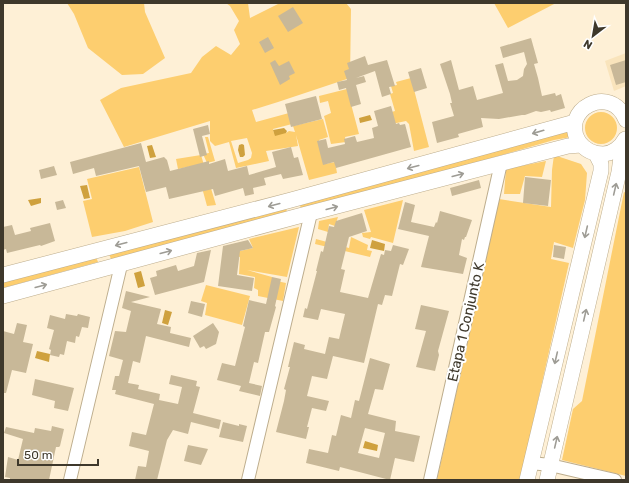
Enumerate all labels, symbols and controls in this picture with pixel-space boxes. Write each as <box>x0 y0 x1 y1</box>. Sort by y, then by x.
north arrow <box>573 16 613 56</box>
text: N <box>581 36 595 52</box>
one-way arrow <box>532 129 545 136</box>
one-way arrow <box>406 164 419 171</box>
one-way arrow <box>451 170 464 178</box>
one-way arrow <box>612 183 620 196</box>
one-way arrow <box>267 201 280 209</box>
one-way arrow <box>326 203 339 211</box>
one-way arrow <box>582 225 590 238</box>
one-way arrow <box>114 241 127 249</box>
one-way arrow <box>160 248 173 255</box>
street label: Etapa 1 Conjunto K <box>444 260 488 383</box>
one-way arrow <box>34 282 47 289</box>
one-way arrow <box>582 309 590 322</box>
one-way arrow <box>552 352 559 365</box>
one-way arrow <box>552 436 560 449</box>
scale bar <box>18 441 98 467</box>
text: 50 m <box>24 448 52 462</box>

